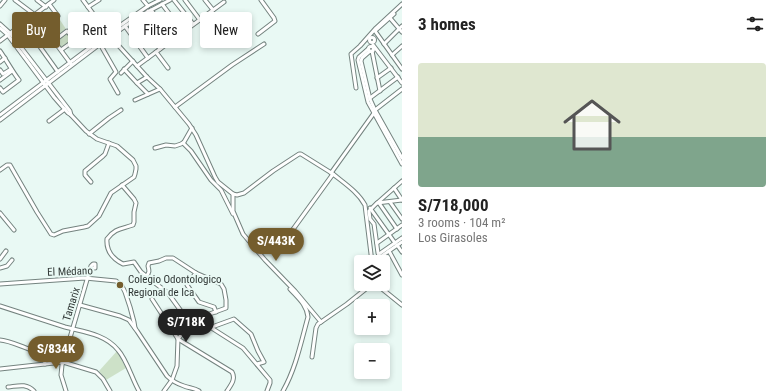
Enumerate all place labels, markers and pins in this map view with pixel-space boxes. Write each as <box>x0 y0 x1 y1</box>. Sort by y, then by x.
pin: S/443K <box>243 228 309 262</box>
place label: Colegio Odontologico Regional de Ica <box>128 273 222 299</box>
marker: Colegio Odontologico Regional de Ica <box>115 280 125 290</box>
pin: S/718K <box>153 309 219 343</box>
pin: S/834K <box>23 336 89 370</box>

